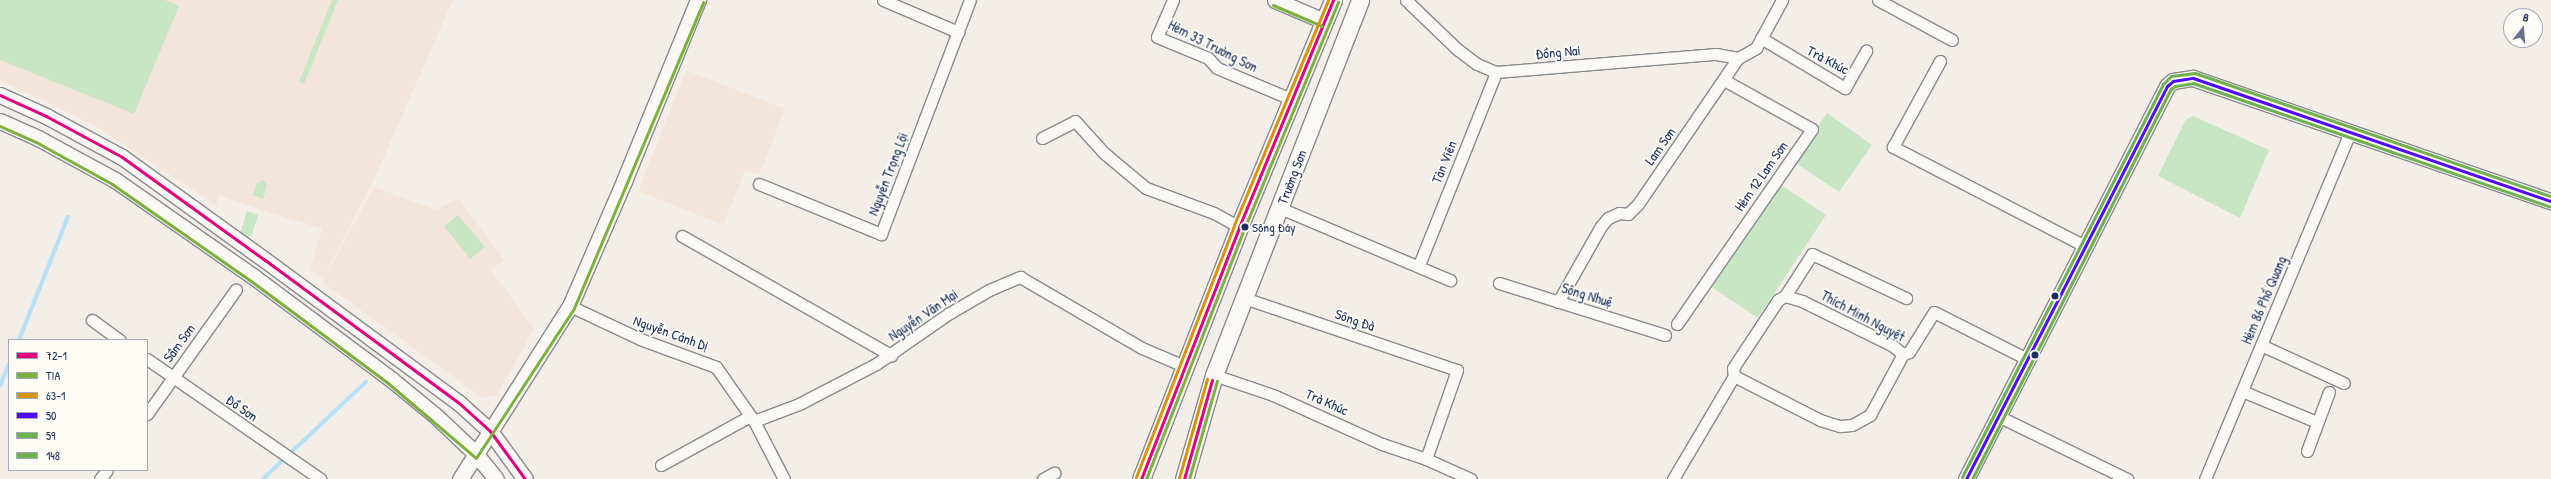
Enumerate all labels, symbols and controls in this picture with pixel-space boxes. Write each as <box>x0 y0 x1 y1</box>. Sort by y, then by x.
north arrow <box>2503 8 2543 48</box>
text: B <box>2521 10 2531 25</box>
street label: Hẻm 33 Trường Sơn <box>1166 16 1260 76</box>
street label: Đồng Nai <box>1535 42 1581 62</box>
street label: Trà Khúc <box>1804 42 1852 78</box>
street label: Lam Sơn <box>1641 124 1679 168</box>
street label: Nguyễn Trọng Lội <box>864 130 912 218</box>
street label: Tản Viên <box>1428 138 1460 186</box>
street label: Hẻm 12 Lam Sơn <box>1731 138 1791 214</box>
street label: Trường Sơn <box>1274 147 1310 207</box>
place label: Sông Đáy <box>1252 219 1296 235</box>
marker: Sông Đáy <box>1240 222 1250 232</box>
street label: Hẻm 86 Phổ Quang <box>2238 253 2290 347</box>
street label: Sông Nhuệ <box>1560 279 1614 311</box>
street label: Nguyễn Văn Mại <box>885 286 961 344</box>
street label: Thích Minh Nguyệt <box>1818 287 1908 345</box>
unlabelled marker <box>2050 291 2060 301</box>
street label: Sông Đà <box>1333 305 1377 335</box>
street label: Nguyễn Cảnh Dị <box>631 312 711 354</box>
street label: Sầm Sơn <box>160 321 198 365</box>
legend <box>8 339 148 471</box>
text: 72-1 <box>46 347 67 364</box>
unlabelled marker <box>2030 350 2040 360</box>
text: TIA <box>46 367 60 384</box>
street label: Trà Khúc <box>1303 385 1351 419</box>
text: 63-1 <box>46 387 65 404</box>
street label: Đồ Sơn <box>223 391 261 425</box>
text: 50 <box>46 407 56 424</box>
text: 59 <box>46 427 55 444</box>
text: 148 <box>46 447 60 464</box>

